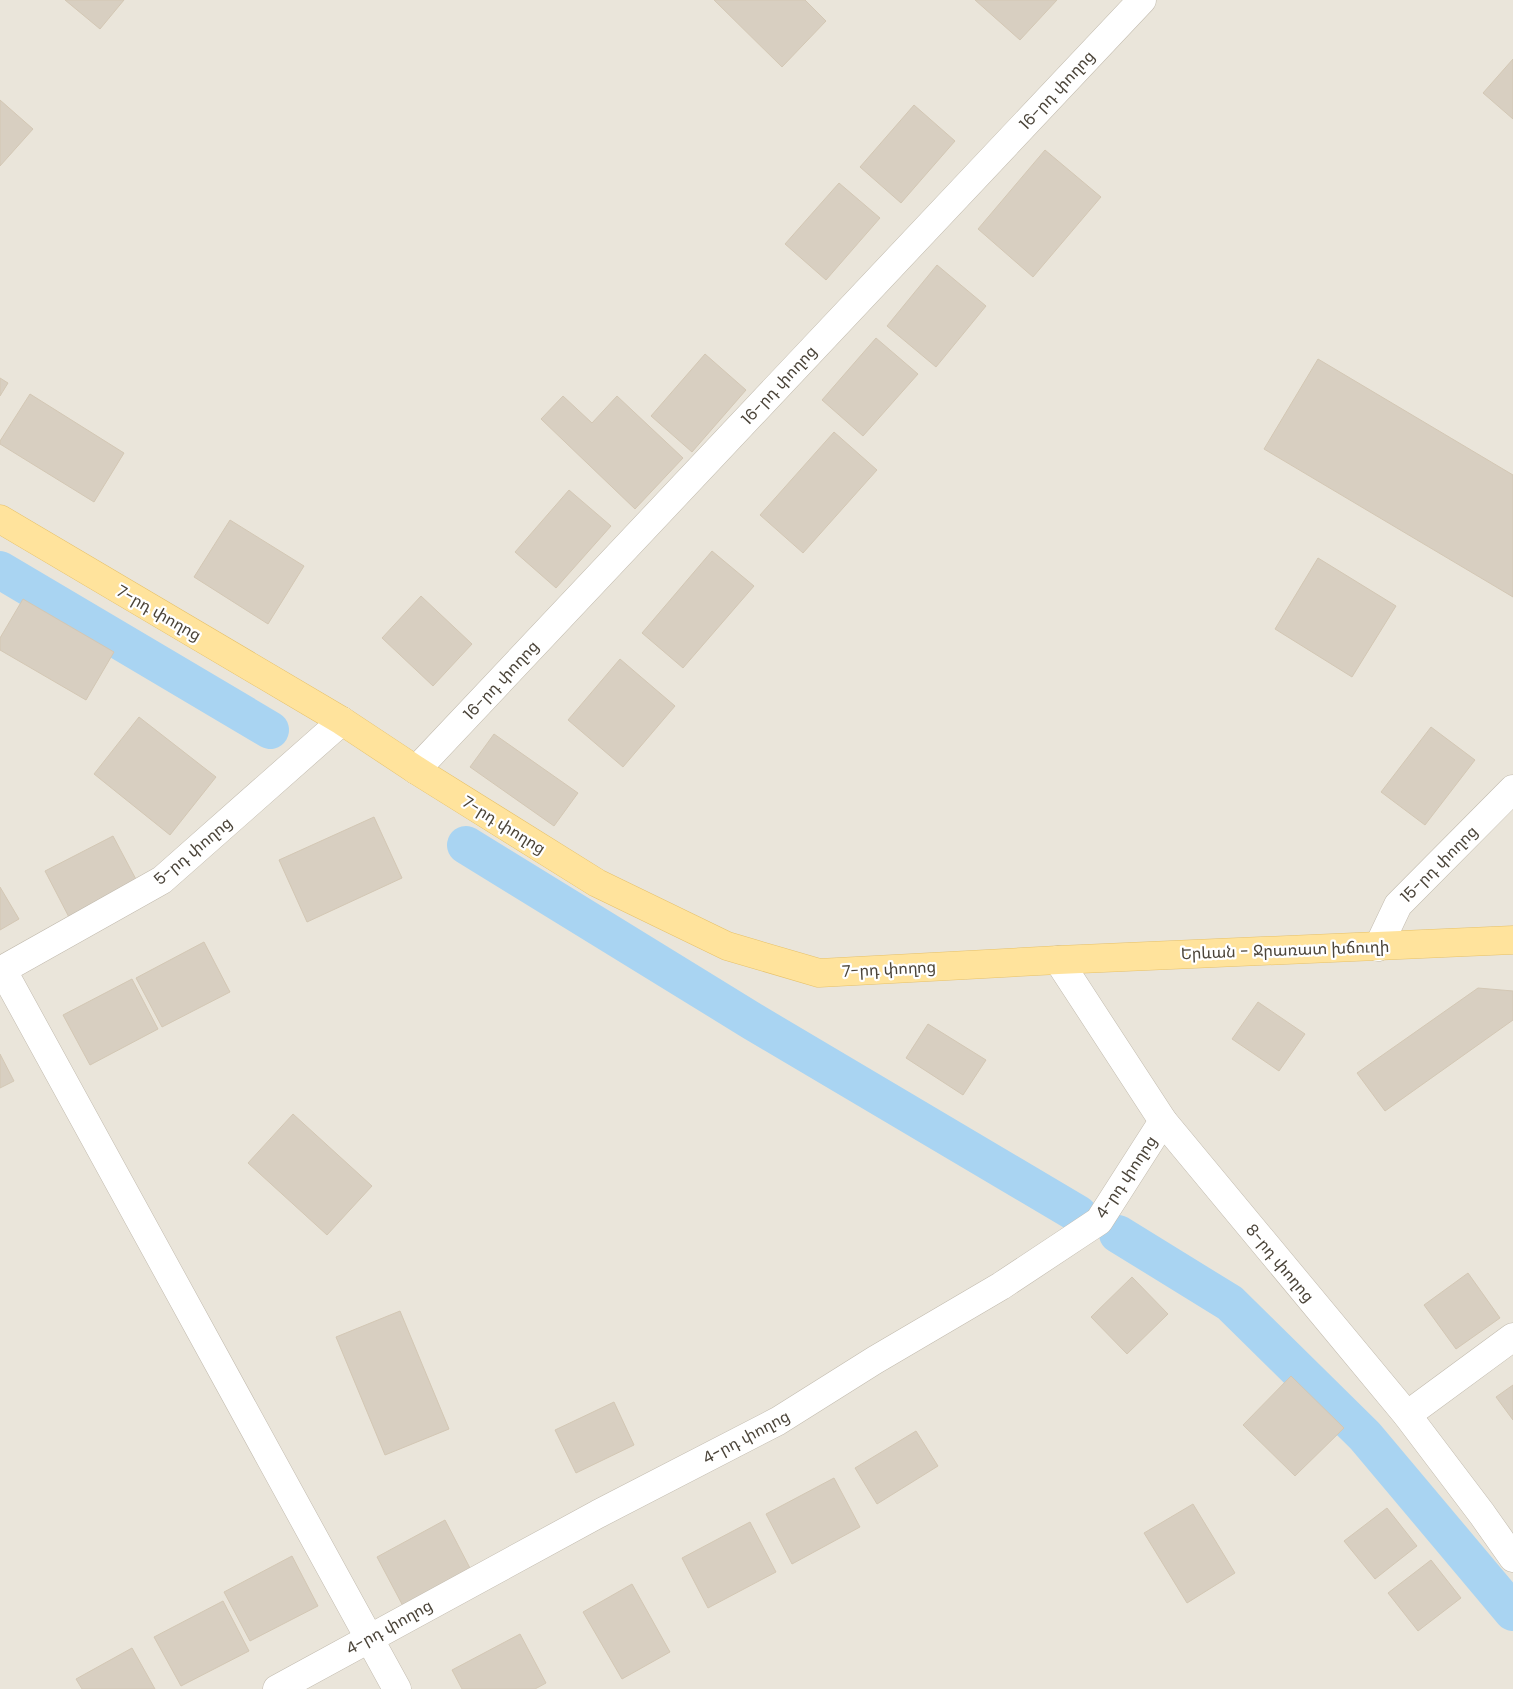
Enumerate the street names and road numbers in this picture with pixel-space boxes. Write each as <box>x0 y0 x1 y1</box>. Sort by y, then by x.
street label: 16-րդ փողոց <box>1014 45 1100 135</box>
street label: 16-րդ փողոց <box>736 340 822 430</box>
street label: 7-րդ փողոց <box>112 579 206 647</box>
street label: 16-րդ փողոց <box>458 635 544 725</box>
street label: 7-րդ փողոց <box>458 790 550 860</box>
street label: 5-րդ փողոց <box>149 811 237 891</box>
street label: 15-րդ փողոց <box>1395 820 1483 908</box>
street label: Երևան - Ջրառատ խճուղի <box>1180 935 1390 965</box>
street label: 7-րդ փողոց <box>841 955 937 983</box>
street label: 4-րդ փողոց <box>1090 1131 1162 1223</box>
street label: 8-րդ փողոց <box>1240 1219 1320 1307</box>
street label: 4-րդ փողոց <box>698 1404 794 1470</box>
street label: 4-րդ փողոց <box>342 1594 436 1660</box>

